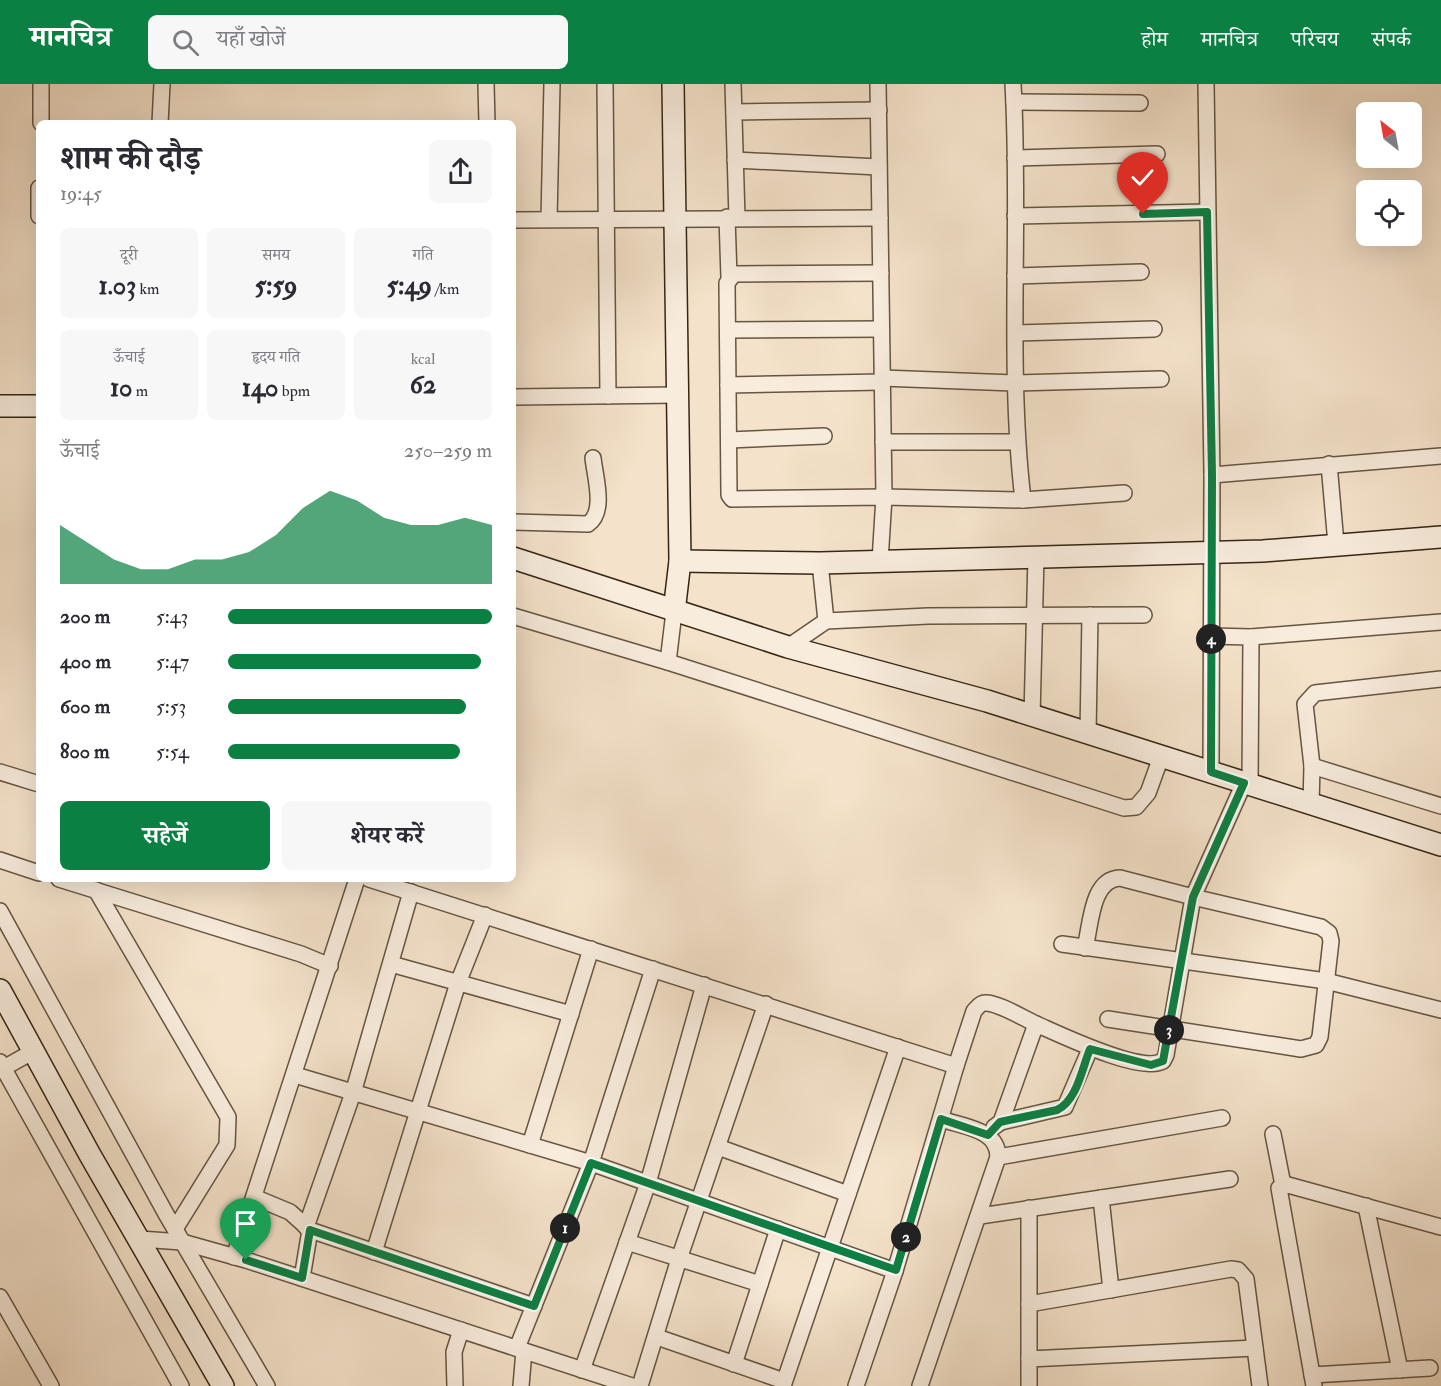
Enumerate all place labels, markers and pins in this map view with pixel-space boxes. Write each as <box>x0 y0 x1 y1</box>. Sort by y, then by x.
pin <box>1117 152 1168 214</box>
pin: 4 <box>1196 624 1226 654</box>
pin: 3 <box>1154 1015 1184 1045</box>
pin <box>220 1198 271 1260</box>
pin: 1 <box>550 1213 580 1243</box>
pin: 2 <box>891 1222 921 1252</box>

